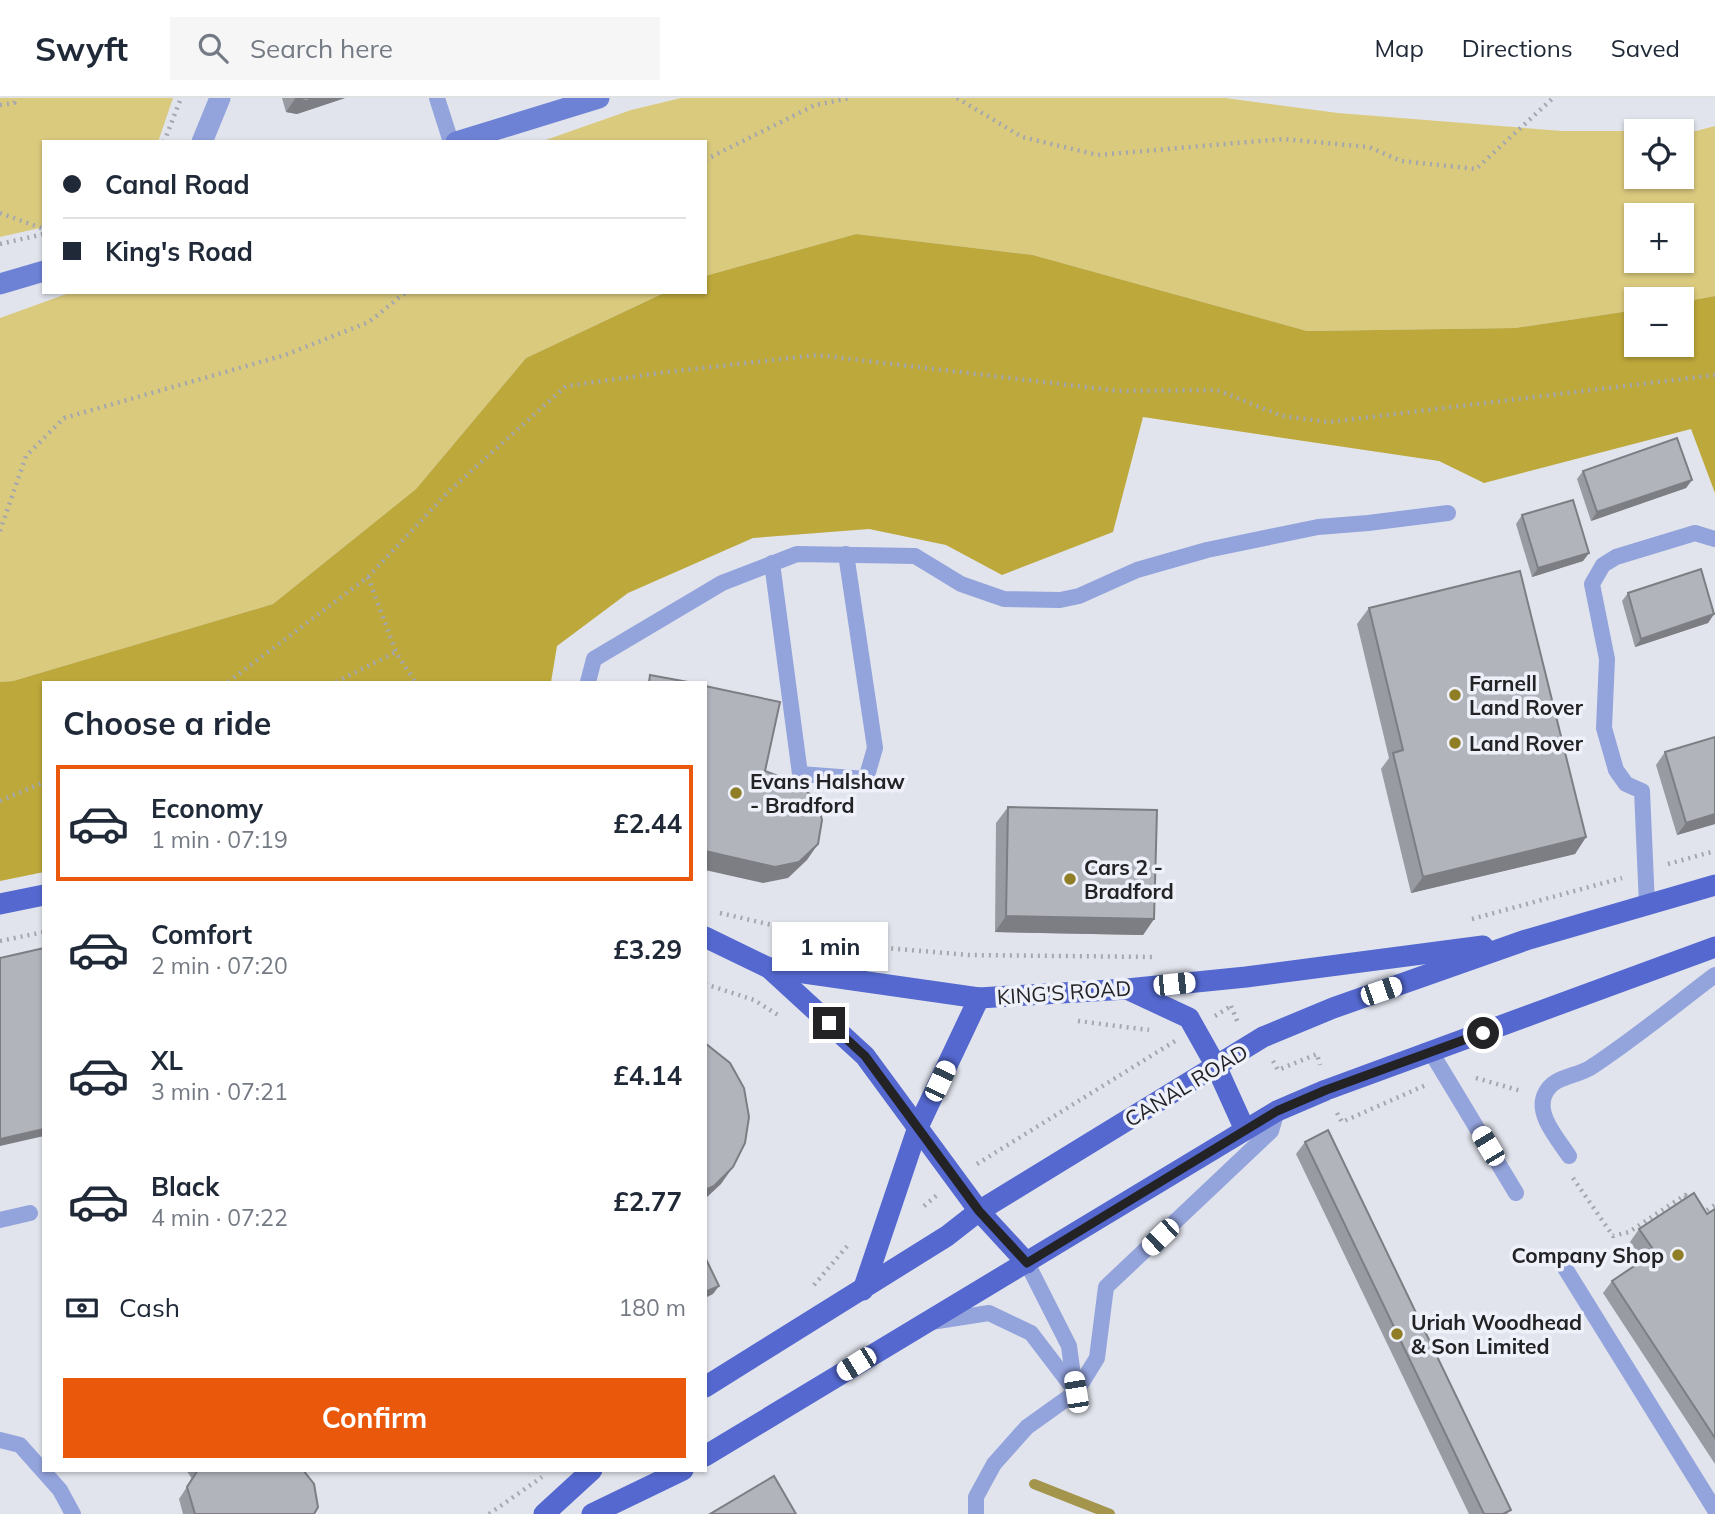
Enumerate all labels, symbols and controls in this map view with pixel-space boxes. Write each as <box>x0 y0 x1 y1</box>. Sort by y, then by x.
search box <box>170 17 660 80</box>
text: Swyft <box>35 28 128 69</box>
icon: search <box>194 29 232 67</box>
text: Search here <box>250 32 393 65</box>
text: Map <box>1374 33 1424 63</box>
text: Directions <box>1462 33 1573 63</box>
text: Saved <box>1611 33 1680 63</box>
map controls <box>1624 119 1694 357</box>
button: locate <box>1624 119 1694 189</box>
text: Canal Road <box>105 168 250 201</box>
button: + <box>1624 203 1694 273</box>
text: King's Road <box>105 235 253 268</box>
button: − <box>1624 287 1694 357</box>
place label: Farnell Land Rover <box>1469 670 1584 720</box>
marker: Farnell Land Rover <box>1447 687 1463 703</box>
text: Choose a ride <box>63 703 271 743</box>
place label: Land Rover <box>1469 730 1584 756</box>
marker: Land Rover <box>1447 735 1463 751</box>
place label: Evans Halshaw - Bradford <box>750 768 905 818</box>
marker: Evans Halshaw - Bradford <box>728 785 744 801</box>
icon: car <box>67 792 130 855</box>
text: Economy <box>151 792 263 825</box>
text: £2.44 <box>613 807 682 840</box>
text: 1 min · 07:19 <box>151 825 288 854</box>
place label: Cars 2 - Bradford <box>1084 854 1174 904</box>
marker: Cars 2 - Bradford <box>1062 871 1078 887</box>
icon: car <box>67 918 130 981</box>
text: Comfort <box>151 918 252 951</box>
callout: 1 min <box>771 922 887 970</box>
text: 1 min <box>800 932 860 961</box>
text: £3.29 <box>613 933 682 966</box>
text: 2 min · 07:20 <box>151 951 288 980</box>
car <box>1153 971 1196 997</box>
street label: KING'S ROAD <box>996 974 1132 1010</box>
car <box>1358 974 1405 1008</box>
route end <box>813 1007 845 1039</box>
route start <box>1467 1017 1499 1049</box>
street label: CANAL ROAD <box>1120 1038 1252 1132</box>
icon: car <box>67 1044 130 1107</box>
text: XL <box>151 1044 183 1077</box>
car <box>922 1058 959 1104</box>
text: £4.14 <box>613 1059 682 1092</box>
text: 3 min · 07:21 <box>151 1077 288 1106</box>
car <box>1469 1123 1508 1169</box>
icon: car <box>67 1170 130 1233</box>
text: Black <box>151 1170 219 1203</box>
text: £2.77 <box>613 1185 682 1218</box>
text: 4 min · 07:22 <box>151 1203 288 1232</box>
car <box>1138 1215 1183 1259</box>
place label: Company Shop <box>1512 1242 1664 1268</box>
marker: Company Shop <box>1670 1247 1686 1263</box>
icon: cash <box>63 1289 101 1327</box>
text: Cash <box>119 1291 180 1324</box>
text: 180 m <box>618 1293 686 1322</box>
place label: Uriah Woodhead & Son Limited <box>1411 1309 1582 1359</box>
marker: Uriah Woodhead & Son Limited <box>1389 1326 1405 1342</box>
car <box>833 1344 880 1384</box>
car <box>1063 1370 1090 1414</box>
button: Confirm <box>63 1378 686 1458</box>

